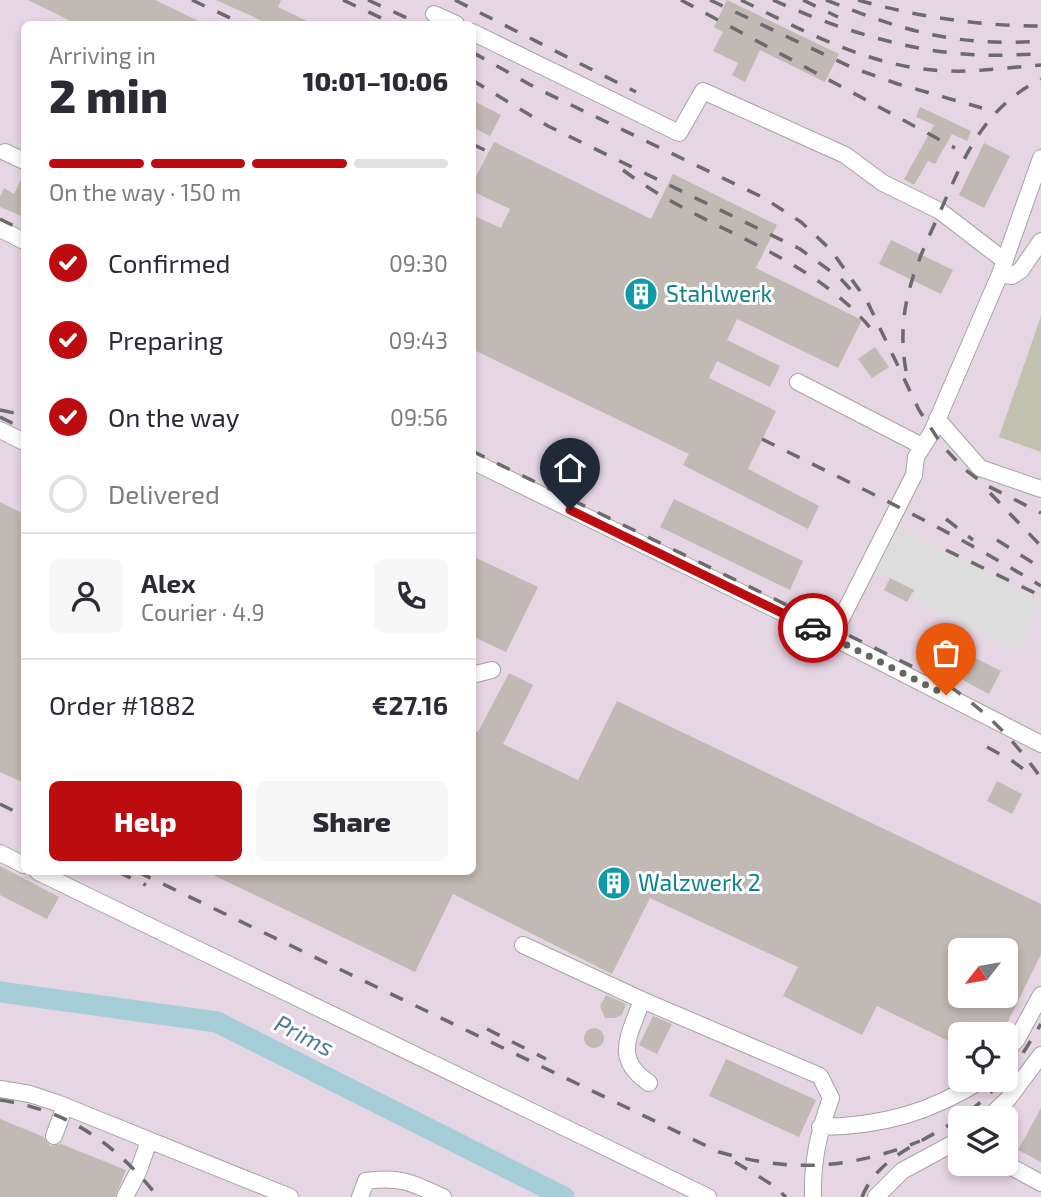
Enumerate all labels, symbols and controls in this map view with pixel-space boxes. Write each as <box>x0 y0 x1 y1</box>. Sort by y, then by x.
text: Arriving in <box>49 41 156 69</box>
text: 10:01–10:06 <box>303 65 448 96</box>
text: 2 min <box>49 67 168 122</box>
text: On the way · 150 m <box>49 178 241 206</box>
icon: check <box>49 244 87 282</box>
text: Confirmed <box>108 247 231 278</box>
text: 09:30 <box>389 249 448 277</box>
building icon: Stahlwerk <box>622 275 660 313</box>
place label: Stahlwerk <box>666 279 772 307</box>
icon: check <box>49 321 87 359</box>
text: Preparing <box>108 324 223 355</box>
text: 09:43 <box>389 326 448 354</box>
icon: check <box>49 398 87 436</box>
text: On the way <box>108 401 239 432</box>
text: 09:56 <box>390 403 448 431</box>
pin <box>540 438 600 510</box>
icon: home <box>551 449 589 487</box>
text: Delivered <box>108 478 220 509</box>
button: person <box>49 559 123 633</box>
button: phone <box>374 559 448 633</box>
text: Alex <box>141 567 196 598</box>
courier <box>778 593 848 663</box>
text: Courier · 4.9 <box>141 598 265 626</box>
icon: car <box>794 609 832 647</box>
pin <box>916 623 976 695</box>
icon: bag <box>927 634 965 672</box>
text: Order #1882 <box>49 689 195 720</box>
text: €27.16 <box>372 689 448 720</box>
button: Help <box>49 781 242 861</box>
button: Share <box>256 781 448 861</box>
building icon: Walzwerk 2 <box>595 864 633 902</box>
place label: Walzwerk 2 <box>638 868 761 896</box>
north arrow <box>948 938 1018 1008</box>
map controls <box>948 938 1018 1176</box>
water label: Prims <box>270 1008 339 1062</box>
button: locate <box>948 1022 1018 1092</box>
button: layers <box>948 1106 1018 1176</box>

